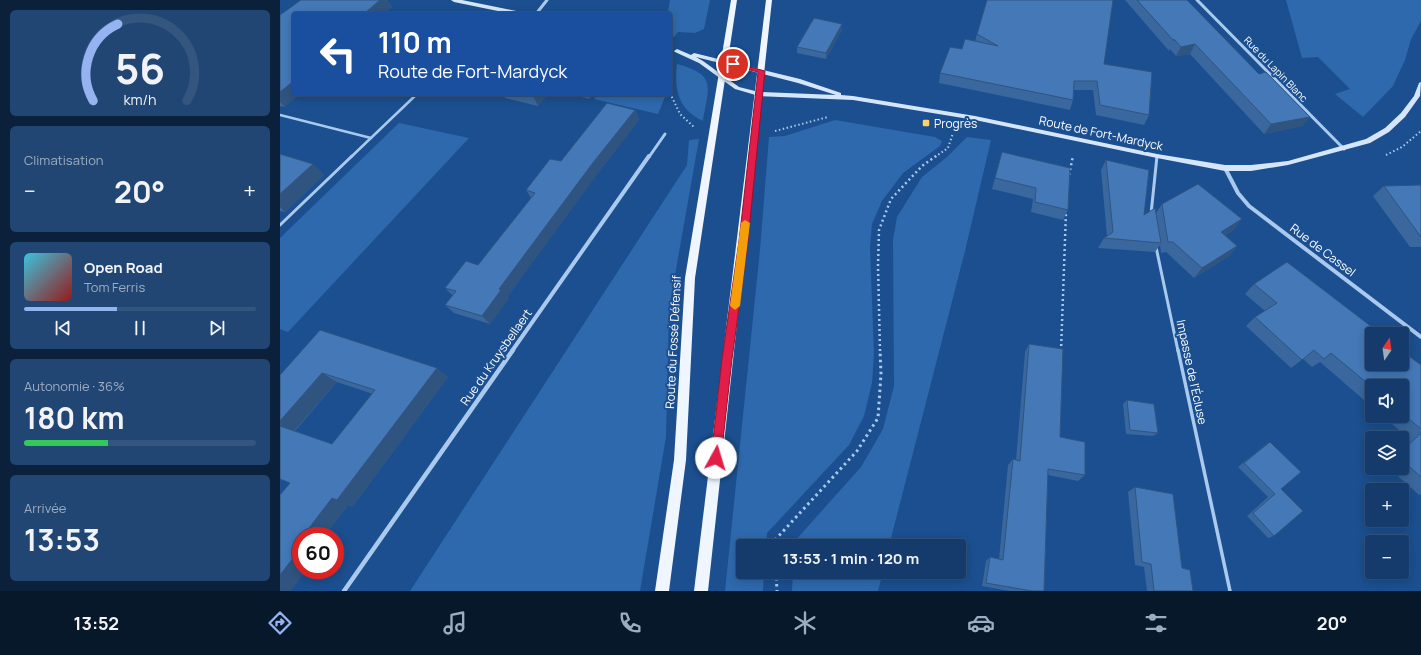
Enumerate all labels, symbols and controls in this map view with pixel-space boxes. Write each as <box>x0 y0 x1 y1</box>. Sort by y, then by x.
text: 110 m <box>378 23 452 61</box>
icon: left <box>312 28 364 80</box>
street label: Rue du Lapin Blanc <box>1241 33 1311 105</box>
text: 56 <box>115 40 165 96</box>
pin <box>716 47 750 81</box>
icon: arrive <box>722 53 744 75</box>
text: Route de Fort-Mardyck <box>378 59 567 83</box>
text: km/h <box>123 90 157 109</box>
street label: Route de Fort-Mardyck <box>1038 112 1166 155</box>
place label: Progrès <box>934 115 977 132</box>
marker: Progrès <box>921 118 931 128</box>
text: Climatisation <box>24 151 104 169</box>
text: 20° <box>114 171 165 212</box>
text: − <box>24 176 36 206</box>
text: + <box>243 176 256 206</box>
street label: Rue de Cassel <box>1287 220 1359 280</box>
text: Open Road <box>84 257 163 278</box>
street label: Route du Fossé Défensif <box>661 274 685 409</box>
text: Tom Ferris <box>84 278 145 296</box>
street label: Rue du Kruysbellaert <box>456 305 536 409</box>
icon: previous <box>52 317 74 339</box>
icon: pause <box>129 317 151 339</box>
icon: next <box>206 317 228 339</box>
street label: Impasse de l'Écluse <box>1173 318 1211 426</box>
north arrow <box>1365 327 1409 371</box>
map controls <box>1365 327 1409 579</box>
text: Autonomie · 36% <box>24 377 125 395</box>
button: sound <box>1365 379 1409 423</box>
text: 180 km <box>24 397 124 438</box>
button: layers <box>1365 431 1409 475</box>
position arrow <box>695 437 737 479</box>
button: + <box>1365 483 1409 527</box>
text: Arrivée <box>24 499 66 517</box>
text: 13:53 <box>24 519 100 560</box>
speed limit sign: 60 <box>292 527 344 579</box>
button: − <box>1365 535 1409 579</box>
text: 13:53 · 1 min · 120 m <box>783 548 919 569</box>
icon: directions <box>266 609 294 637</box>
icon: music <box>441 609 469 637</box>
icon: phone <box>616 609 644 637</box>
icon: climate <box>791 609 819 637</box>
icon: car <box>967 609 995 637</box>
icon: filters <box>1142 609 1170 637</box>
text: 13:52 <box>74 611 119 635</box>
text: 20° <box>1317 611 1347 635</box>

